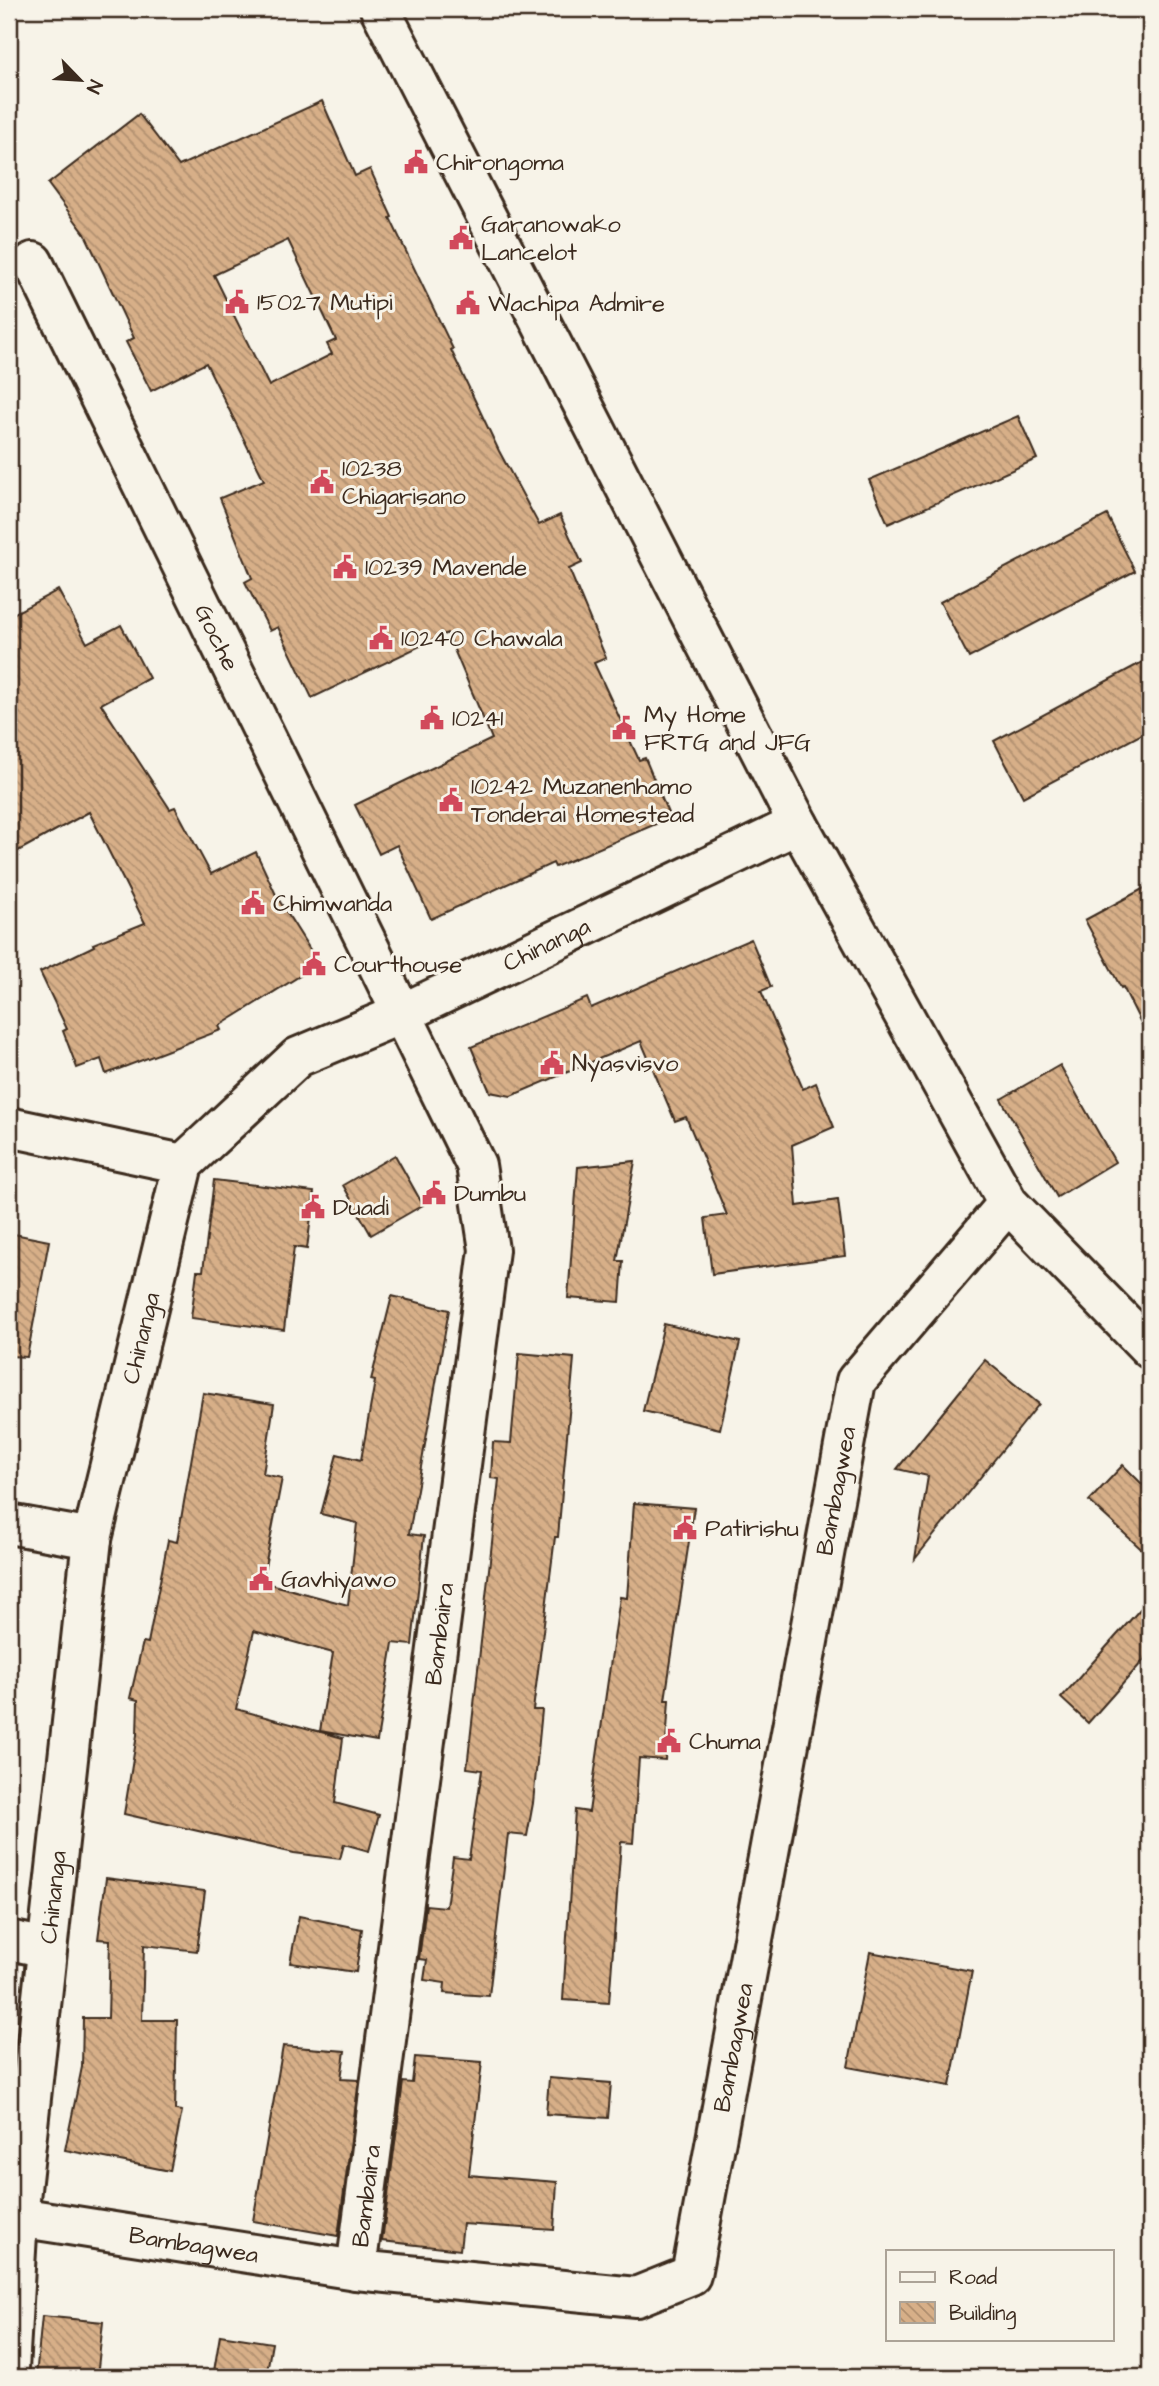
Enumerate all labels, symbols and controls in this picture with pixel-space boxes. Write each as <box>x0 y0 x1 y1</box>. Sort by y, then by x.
north arrow <box>46 46 116 116</box>
text: N <box>79 75 109 98</box>
place label: Chirongoma <box>436 146 564 181</box>
public building icon: Chirongoma <box>402 148 430 176</box>
place label: Garanowako Lancelot <box>481 208 621 270</box>
public building icon: Garanowako Lancelot <box>447 224 475 252</box>
place label: 15027 Mutipi <box>257 286 393 320</box>
place label: Wachipa Admire <box>488 287 665 321</box>
public building icon: 15027 Mutipi <box>223 288 251 316</box>
public building icon: Wachipa Admire <box>454 289 482 317</box>
place label: 10238 Chigarisano <box>342 452 466 515</box>
public building icon: 10238 Chigarisano <box>308 468 336 496</box>
place label: 10239 Mavende <box>365 551 527 585</box>
public building icon: 10239 Mavende <box>331 553 359 581</box>
street label: Goche <box>185 599 247 677</box>
place label: 10240 Chawala <box>401 622 563 656</box>
public building icon: 10240 Chawala <box>367 624 395 652</box>
place label: My Home FRTG and JFG <box>644 698 811 760</box>
place label: 10241 <box>452 702 503 736</box>
public building icon: 10241 <box>418 704 446 732</box>
public building icon: My Home FRTG and JFG <box>610 714 638 742</box>
place label: 10242 Muzanenhamo Tonderai Homestead <box>471 770 694 832</box>
public building icon: 10242 Muzanenhamo Tonderai Homestead <box>437 786 465 814</box>
place label: Chimwanda <box>273 887 392 921</box>
public building icon: Chimwanda <box>239 889 267 917</box>
street label: Chinanga <box>497 910 596 981</box>
place label: Courthouse <box>334 948 462 982</box>
public building icon: Courthouse <box>300 950 328 978</box>
place label: Nyasvisvo <box>572 1047 679 1082</box>
public building icon: Nyasvisvo <box>538 1049 566 1077</box>
place label: Dumbu <box>454 1177 526 1211</box>
public building icon: Dumbu <box>420 1179 448 1207</box>
place label: Duadi <box>333 1191 389 1225</box>
public building icon: Duadi <box>299 1193 327 1221</box>
street label: Chinanga <box>114 1289 169 1388</box>
street label: Bambagwea <box>808 1424 865 1558</box>
place label: Patirishu <box>705 1512 799 1546</box>
public building icon: Patirishu <box>671 1514 699 1542</box>
place label: Gavhiyawo <box>281 1563 397 1598</box>
public building icon: Gavhiyawo <box>247 1565 275 1593</box>
street label: Bambaira <box>417 1581 463 1687</box>
place label: Chuma <box>689 1725 761 1759</box>
public building icon: Chuma <box>655 1727 683 1755</box>
street label: Chinanga <box>32 1849 76 1946</box>
street label: Bambagwea <box>705 1980 763 2115</box>
street label: Bambaira <box>344 2143 390 2249</box>
street label: Bambagwea <box>127 2219 261 2272</box>
legend <box>886 2250 1114 2340</box>
text: Road <box>949 2263 997 2292</box>
text: Building <box>949 2299 1017 2330</box>

